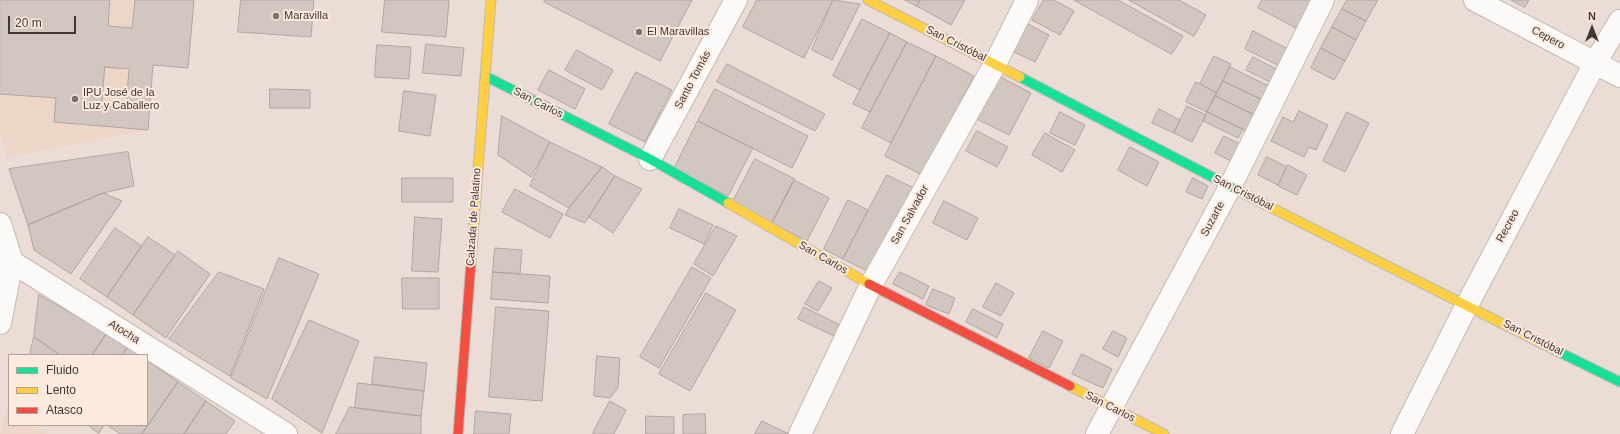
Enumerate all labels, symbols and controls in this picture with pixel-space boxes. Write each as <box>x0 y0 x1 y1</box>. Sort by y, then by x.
scale bar <box>10 8 78 34</box>
north arrow <box>1572 8 1612 48</box>
place label: Maravilla <box>284 9 328 23</box>
text: N <box>1588 10 1596 22</box>
marker: Maravilla <box>271 11 281 21</box>
text: 20 m <box>15 16 42 30</box>
street label: San Cristóbal <box>924 23 988 65</box>
street label: Cepero <box>1529 24 1567 52</box>
place label: El Maravillas <box>647 25 709 39</box>
marker: El Maravillas <box>634 27 644 37</box>
street label: Santo Tomás <box>672 49 714 111</box>
street label: San Carlos <box>511 85 565 121</box>
place label: IPU José de la Luz y Caballero <box>83 86 159 112</box>
marker: IPU José de la Luz y Caballero <box>70 94 80 104</box>
street label: Calzada de Palatino <box>464 167 484 267</box>
street label: San Cristóbal <box>1211 172 1275 214</box>
street label: San Salvador <box>888 183 932 247</box>
street label: Suzarte <box>1198 199 1228 239</box>
street label: Recreo <box>1494 207 1522 245</box>
street label: San Carlos <box>796 239 850 277</box>
street label: Atocha <box>106 317 142 347</box>
street label: San Cristóbal <box>1501 317 1565 359</box>
legend <box>8 354 148 426</box>
text: Fluido <box>46 363 79 377</box>
text: Lento <box>46 383 76 397</box>
street label: San Carlos <box>1083 389 1137 425</box>
text: Atasco <box>46 403 83 417</box>

